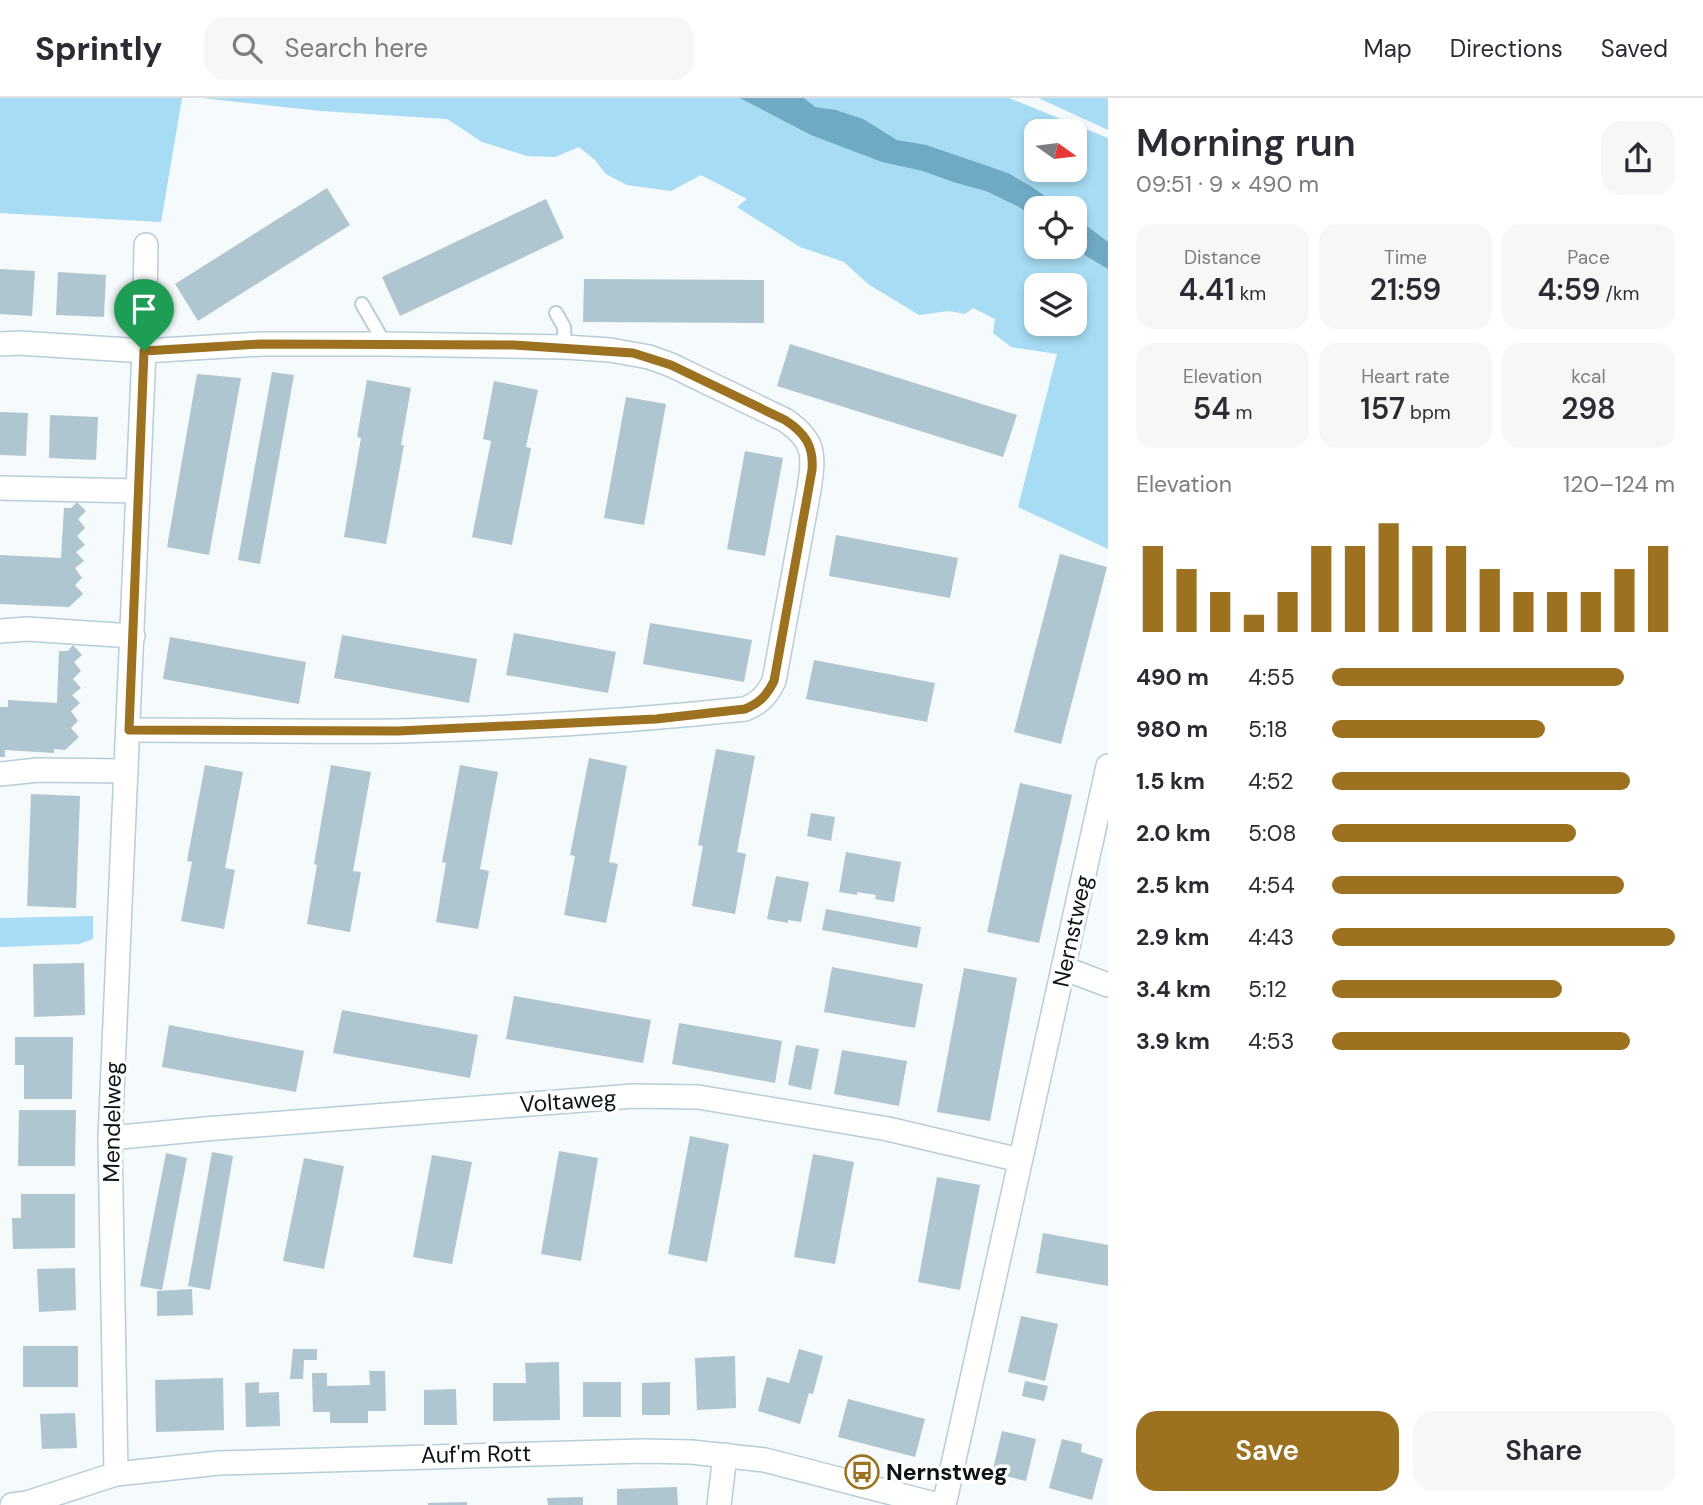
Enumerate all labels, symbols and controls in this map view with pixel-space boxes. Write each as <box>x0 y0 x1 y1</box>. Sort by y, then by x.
search box <box>204 17 694 80</box>
text: Sprintly <box>35 27 162 70</box>
icon: search <box>228 29 266 67</box>
text: Search here <box>284 31 428 65</box>
text: Map <box>1364 33 1412 64</box>
text: Directions <box>1450 33 1563 64</box>
text: Saved <box>1601 33 1668 64</box>
text: Morning run <box>1136 118 1356 168</box>
north arrow <box>1024 119 1087 182</box>
map controls <box>1024 119 1087 336</box>
button: share <box>1601 121 1675 195</box>
text: 09:51 · 9 × 490 m <box>1136 169 1319 199</box>
button: locate <box>1024 196 1087 259</box>
text: Distance <box>1184 245 1261 270</box>
text: Time <box>1384 245 1427 270</box>
text: Pace <box>1567 245 1610 270</box>
text: 4.41 <box>1179 270 1235 309</box>
text: 21:59 <box>1370 270 1441 309</box>
text: 4:59 <box>1537 270 1601 309</box>
button: layers <box>1024 273 1087 336</box>
pin <box>114 279 174 351</box>
text: km <box>1235 281 1266 306</box>
text: /km <box>1601 281 1640 306</box>
icon: arrive <box>125 290 163 328</box>
text: Elevation <box>1183 364 1262 389</box>
text: Heart rate <box>1361 364 1450 389</box>
text: kcal <box>1571 364 1606 389</box>
text: 54 <box>1193 389 1230 428</box>
text: 157 <box>1360 389 1405 428</box>
text: 298 <box>1561 389 1616 428</box>
text: m <box>1230 400 1252 425</box>
text: bpm <box>1405 400 1451 425</box>
text: Elevation <box>1136 469 1232 499</box>
text: 120–124 m <box>1563 469 1675 499</box>
text: 490 m <box>1136 662 1209 692</box>
text: 4:55 <box>1248 662 1295 692</box>
text: 980 m <box>1136 714 1208 744</box>
text: 5:18 <box>1248 714 1288 744</box>
text: 1.5 km <box>1136 766 1205 796</box>
text: 4:52 <box>1248 766 1294 796</box>
text: 2.0 km <box>1136 818 1211 848</box>
text: 5:08 <box>1248 818 1296 848</box>
text: 2.5 km <box>1136 870 1210 900</box>
text: 4:54 <box>1248 870 1295 900</box>
street label: Nernstweg <box>1046 872 1099 990</box>
text: 2.9 km <box>1136 922 1209 952</box>
text: 4:43 <box>1248 922 1294 952</box>
text: 3.4 km <box>1136 974 1211 1004</box>
text: 5:12 <box>1248 974 1287 1004</box>
text: 3.9 km <box>1136 1026 1210 1056</box>
text: 4:53 <box>1248 1026 1294 1056</box>
street label: Mendelweg <box>96 1061 128 1183</box>
street label: Voltaweg <box>519 1083 618 1119</box>
button: Save <box>1136 1411 1399 1491</box>
button: Share <box>1413 1411 1675 1491</box>
street label: Auf'm Rott <box>421 1438 531 1470</box>
bus stop icon: Nernstweg <box>843 1453 881 1491</box>
place label: Nernstweg <box>886 1457 1008 1487</box>

